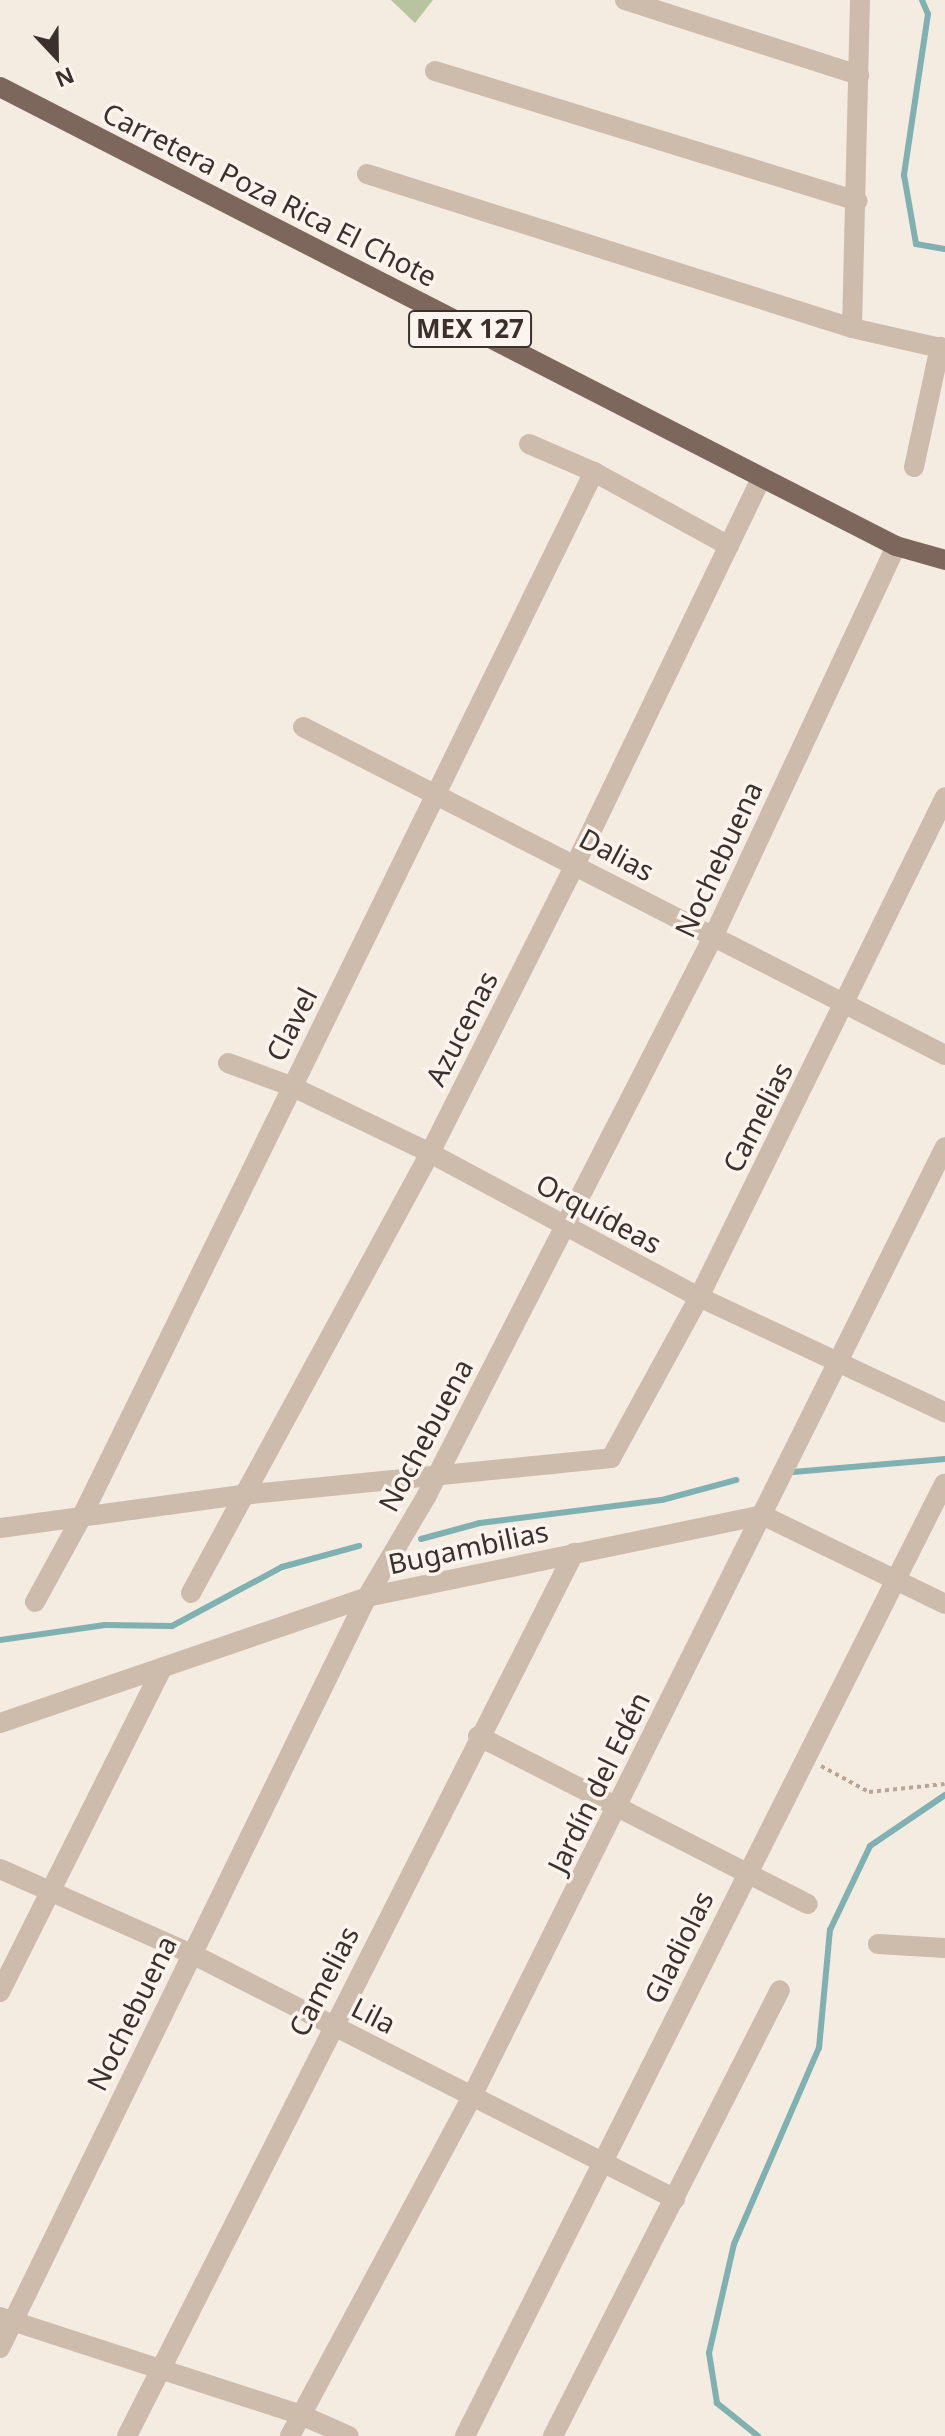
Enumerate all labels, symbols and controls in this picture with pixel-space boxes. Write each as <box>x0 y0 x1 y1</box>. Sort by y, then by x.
north arrow <box>16 16 96 96</box>
text: N <box>51 61 79 96</box>
street label: Carretera Poza Rica El Chote <box>97 95 443 293</box>
road number: MEX 127 <box>408 307 532 351</box>
street label: Nochebuena <box>667 776 769 942</box>
street label: Dalias <box>574 820 660 888</box>
street label: Azucenas <box>418 965 504 1091</box>
street label: Clavel <box>258 982 324 1066</box>
street label: Camelias <box>715 1056 799 1178</box>
street label: Orquídeas <box>531 1166 667 1260</box>
street label: Nochebuena <box>371 1353 479 1517</box>
street label: Bugambilias <box>385 1514 551 1580</box>
street label: Jardín del Edén <box>540 1686 656 1878</box>
street label: Gladiolas <box>636 1885 720 2009</box>
street label: Camelias <box>281 1920 365 2042</box>
street label: Nochebuena <box>79 1930 183 2096</box>
street label: Lila <box>346 1990 402 2040</box>

